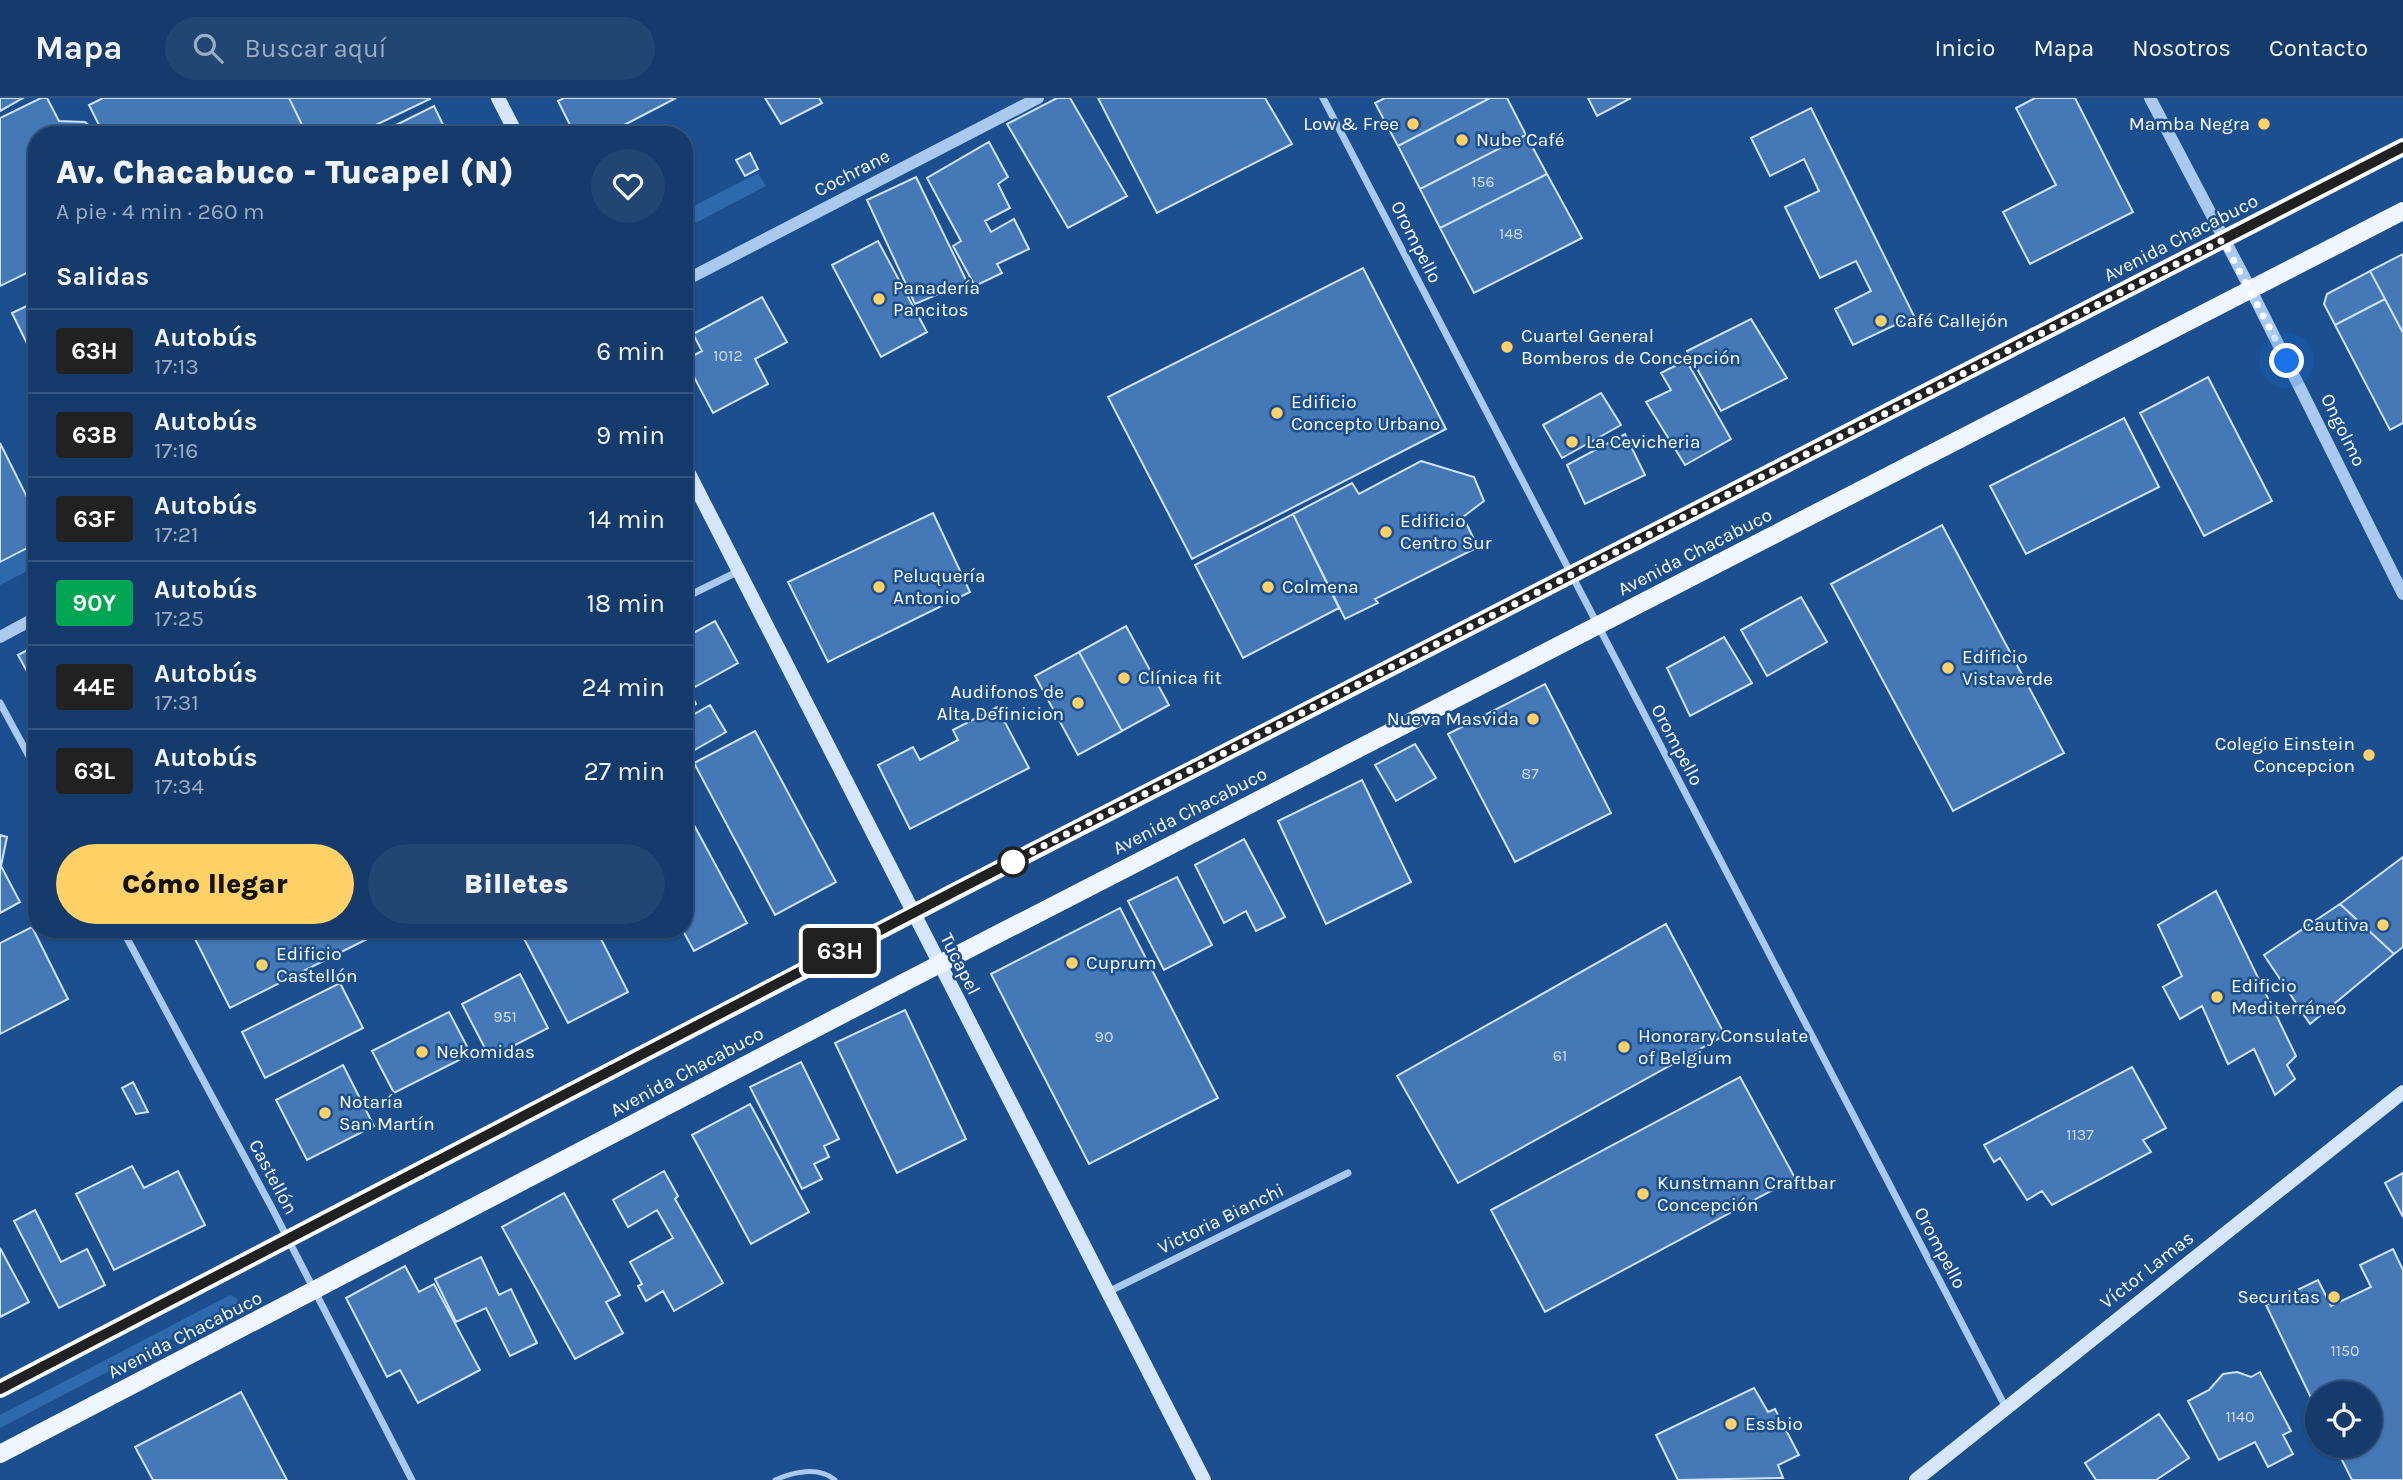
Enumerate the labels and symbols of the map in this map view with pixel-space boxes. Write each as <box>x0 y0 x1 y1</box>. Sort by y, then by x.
place label: Low & Free <box>1303 113 1399 135</box>
place label: Mamba Negra <box>2129 113 2250 135</box>
marker: Low & Free <box>1405 116 1421 132</box>
marker: Mamba Negra <box>2256 116 2272 132</box>
place label: Nube Café <box>1476 129 1564 151</box>
marker: Nube Café <box>1454 132 1470 148</box>
street label: Cochrane <box>811 145 893 201</box>
house number: 156 <box>1471 172 1495 191</box>
street label: Avenida Chacabuco <box>2100 190 2262 286</box>
street label: Orompello <box>1386 197 1446 287</box>
house number: 148 <box>1499 224 1523 243</box>
place label: Panadería Pancitos <box>893 277 980 321</box>
marker: Panadería Pancitos <box>871 291 887 307</box>
place label: Café Callejón <box>1895 310 2008 332</box>
marker: Café Callejón <box>1873 313 1889 329</box>
place label: Cuartel General Bomberos de Concepción <box>1521 325 1741 369</box>
marker: Cuartel General Bomberos de Concepción <box>1499 339 1515 355</box>
your location <box>2269 343 2304 378</box>
house number: 1012 <box>713 346 743 365</box>
street label: Ongolmo <box>2316 390 2370 470</box>
place label: Edificio Concepto Urbano <box>1291 391 1440 435</box>
marker: Edificio Concepto Urbano <box>1269 405 1285 421</box>
place label: La Cevicheria <box>1586 431 1701 453</box>
marker: La Cevicheria <box>1564 434 1580 450</box>
street label: Avenida Chacabuco <box>1614 504 1776 600</box>
place label: Edificio Centro Sur <box>1400 510 1492 554</box>
marker: Edificio Centro Sur <box>1378 524 1394 540</box>
place label: Peluquería Antonio <box>893 565 985 609</box>
place label: Colmena <box>1282 576 1359 598</box>
marker: Peluquería Antonio <box>871 579 887 595</box>
marker: Colmena <box>1260 579 1276 595</box>
place label: Edificio Vistaverde <box>1962 646 2053 690</box>
marker: Edificio Vistaverde <box>1940 660 1956 676</box>
place label: Clínica fit <box>1138 667 1222 689</box>
marker: Clínica fit <box>1116 670 1132 686</box>
place label: Audifonos de Alta Definicion <box>937 681 1064 725</box>
marker: Audifonos de Alta Definicion <box>1070 695 1086 711</box>
street label: Orompello <box>1646 700 1708 790</box>
place label: Nueva Masvida <box>1387 708 1519 730</box>
marker: Nueva Masvida <box>1525 711 1541 727</box>
place label: Colegio Einstein Concepcion <box>2215 733 2355 777</box>
marker: Colegio Einstein Concepcion <box>2361 747 2377 763</box>
street label: Avenida Chacabuco <box>1109 763 1271 859</box>
house number: 87 <box>1521 764 1539 783</box>
unlabelled marker <box>998 847 1028 877</box>
place label: Cautiva <box>2303 914 2369 936</box>
marker: Cautiva <box>2375 917 2391 933</box>
line badge: 63H <box>800 928 880 974</box>
street label: Tucapel <box>935 930 985 998</box>
place label: Edificio Castellón <box>276 943 357 987</box>
place label: Cuprum <box>1086 952 1156 974</box>
marker: Cuprum <box>1064 955 1080 971</box>
marker: Edificio Castellón <box>254 957 270 973</box>
place label: Edificio Mediterráneo <box>2231 975 2346 1019</box>
marker: Edificio Mediterráneo <box>2209 989 2225 1005</box>
house number: 951 <box>493 1007 517 1026</box>
street label: Avenida Chacabuco <box>607 1022 767 1122</box>
place label: Honorary Consulate of Belgium <box>1638 1025 1808 1069</box>
house number: 90 <box>1095 1027 1113 1046</box>
marker: Honorary Consulate of Belgium <box>1616 1039 1632 1055</box>
place label: Nekomidas <box>436 1041 535 1063</box>
marker: Nekomidas <box>414 1044 430 1060</box>
house number: 61 <box>1553 1046 1567 1065</box>
place label: Notaría San Martín <box>339 1091 435 1135</box>
marker: Notaría San Martín <box>317 1105 333 1121</box>
house number: 1137 <box>2066 1125 2094 1144</box>
street label: Castellón <box>244 1136 302 1218</box>
place label: Kunstmann Craftbar Concepción <box>1657 1172 1836 1216</box>
street label: Victoria Bianchi <box>1154 1179 1288 1259</box>
marker: Kunstmann Craftbar Concepción <box>1635 1186 1651 1202</box>
street label: Orompello <box>1909 1203 1971 1293</box>
street label: Víctor Lamas <box>2096 1227 2198 1313</box>
place label: Securitas <box>2237 1286 2320 1308</box>
street label: Avenida Chacabuco <box>104 1287 266 1383</box>
marker: Securitas <box>2326 1289 2342 1305</box>
house number: 1150 <box>2330 1341 2360 1360</box>
house number: 1140 <box>2225 1407 2255 1426</box>
place label: Essbio <box>1745 1413 1803 1435</box>
marker: Essbio <box>1723 1416 1739 1432</box>

